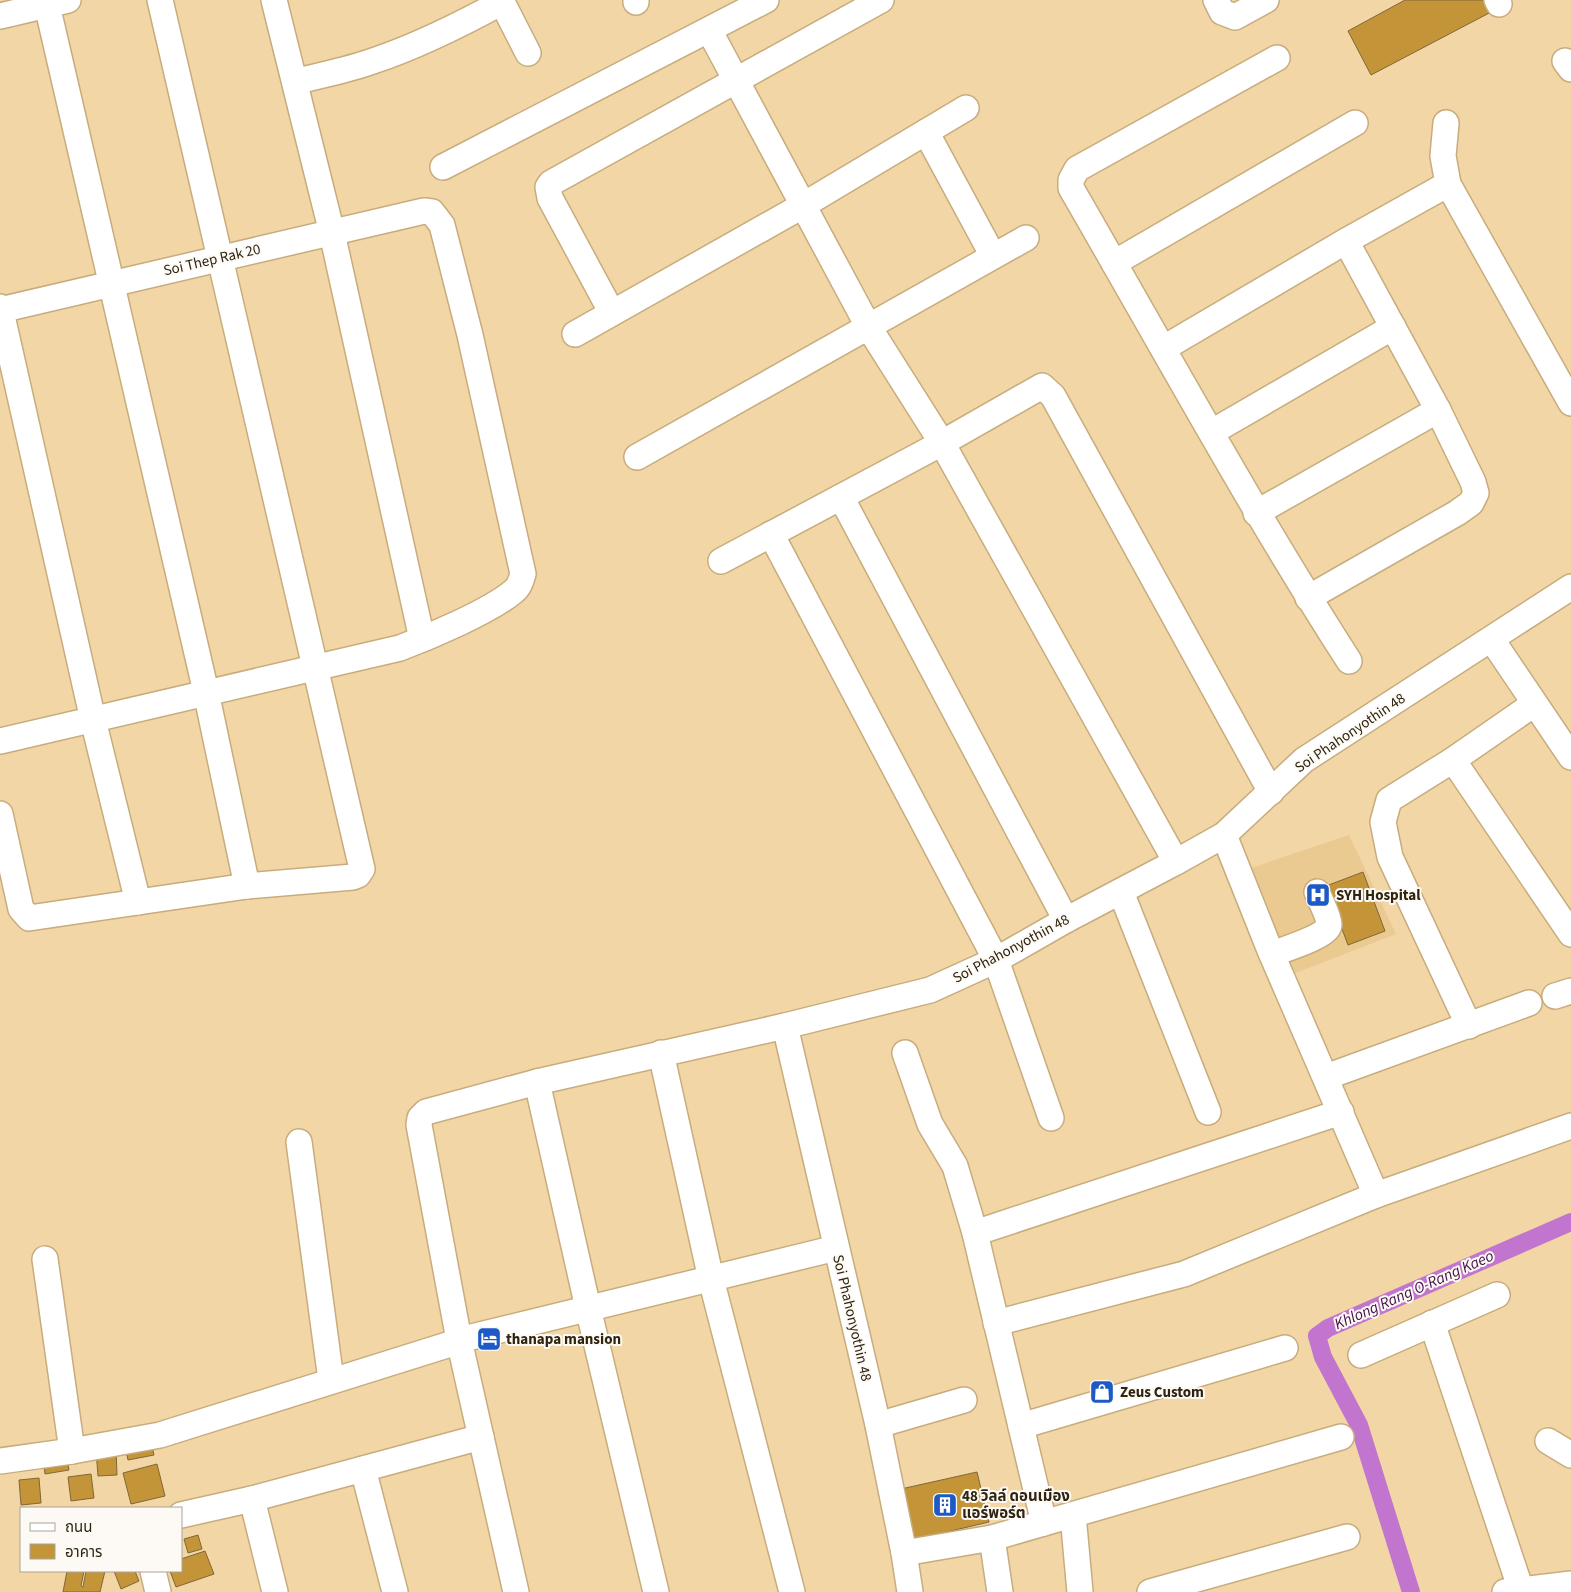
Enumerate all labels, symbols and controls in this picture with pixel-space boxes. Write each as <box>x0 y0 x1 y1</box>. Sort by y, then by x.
street label: Soi Thep Rak 20 <box>161 239 263 281</box>
street label: Soi Phahonyothin 48 <box>1290 688 1410 778</box>
hospital icon: SYH Hospital <box>1305 882 1331 908</box>
place label: SYH Hospital <box>1336 885 1421 906</box>
street label: Soi Phahonyothin 48 <box>949 909 1073 989</box>
water label: Khlong Rang O-Rang Kaeo <box>1331 1245 1497 1335</box>
street label: Soi Phahonyothin 48 <box>827 1253 877 1383</box>
hotel icon: thanapa mansion <box>476 1326 502 1352</box>
place label: thanapa mansion <box>506 1329 621 1350</box>
shop icon: Zeus Custom <box>1089 1379 1115 1405</box>
place label: Zeus Custom <box>1120 1382 1204 1403</box>
place label: 48 วิลล์ ดอนเมือง แอร์พอร์ต <box>962 1486 1070 1524</box>
building icon: 48 วิลล์ ดอนเมือง แอร์พอร์ต <box>932 1492 958 1518</box>
legend <box>20 1507 182 1572</box>
text: ถนน <box>65 1517 92 1538</box>
text: อาคาร <box>65 1542 102 1563</box>

